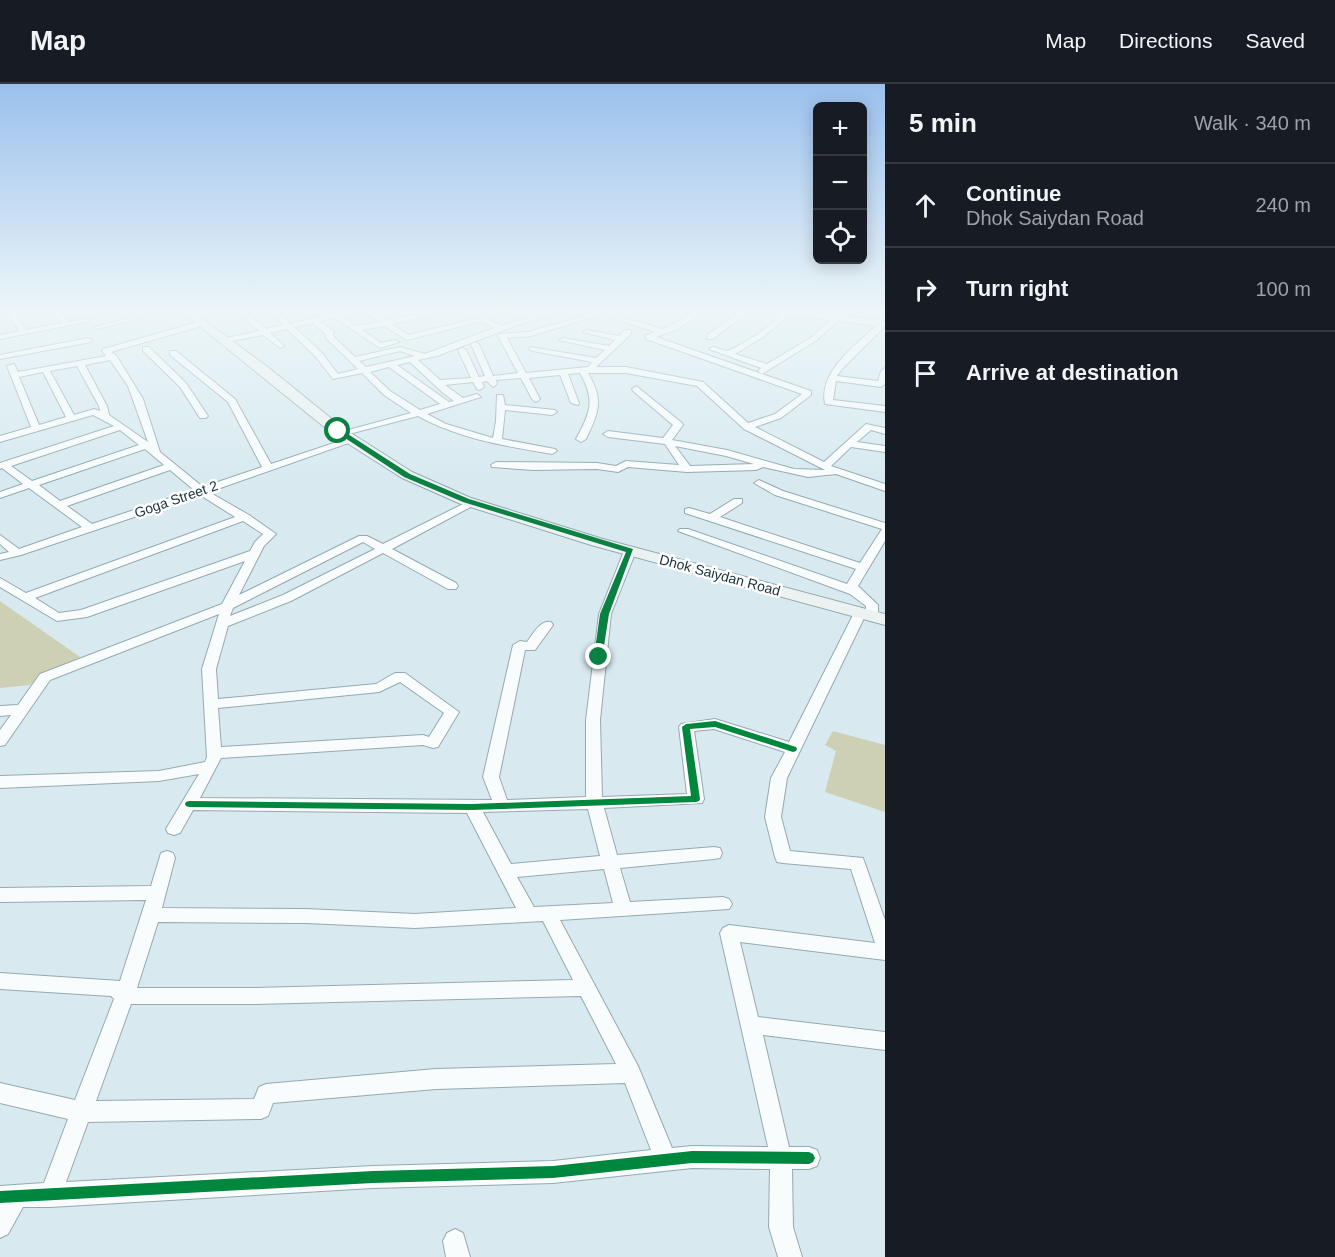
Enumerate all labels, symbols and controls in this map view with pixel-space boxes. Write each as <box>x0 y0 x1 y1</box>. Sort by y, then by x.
text: Map <box>30 25 86 56</box>
text: Map <box>1045 29 1086 52</box>
text: Directions <box>1119 29 1212 52</box>
text: Saved <box>1245 29 1305 52</box>
map controls <box>813 102 867 264</box>
button: + <box>813 102 867 156</box>
text: 5 min <box>909 108 977 138</box>
text: Walk · 340 m <box>1194 112 1311 134</box>
button: − <box>813 156 867 210</box>
text: Continue <box>966 181 1061 206</box>
icon: ahead <box>909 189 942 222</box>
text: 240 m <box>1255 194 1311 216</box>
text: Dhok Saiydan Road <box>966 207 1144 229</box>
button: locate <box>813 210 867 264</box>
icon: right <box>909 273 942 306</box>
text: Turn right <box>966 276 1068 301</box>
text: 100 m <box>1255 278 1311 300</box>
icon: arrive <box>909 357 942 390</box>
text: Arrive at destination <box>966 360 1179 385</box>
route start <box>324 417 350 443</box>
street label: Goga Street 2 <box>132 477 220 521</box>
street label: Dhok Saiydan Road <box>658 551 782 599</box>
route end <box>585 643 611 669</box>

